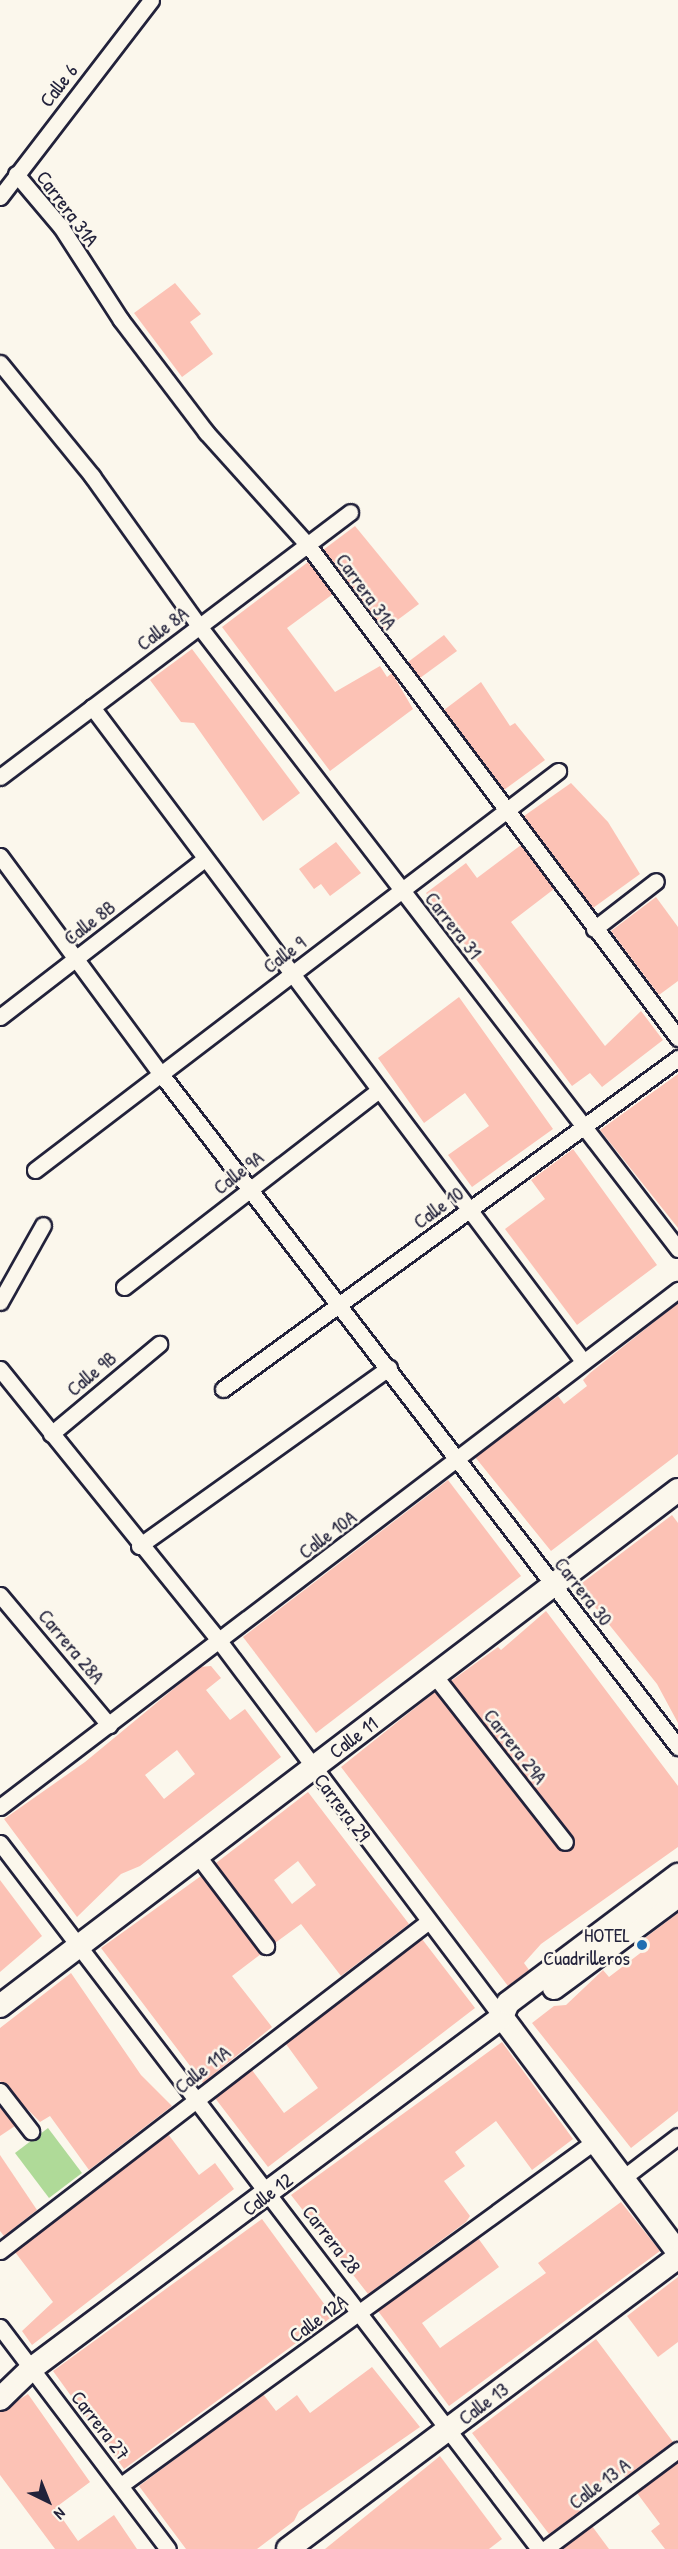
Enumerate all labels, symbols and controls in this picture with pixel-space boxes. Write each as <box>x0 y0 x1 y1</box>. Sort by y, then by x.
street label: Calle 6 <box>34 59 82 111</box>
street label: Carrera 31A <box>32 166 104 250</box>
street label: Carrera 31A <box>331 548 403 634</box>
street label: Calle 8A <box>131 601 193 655</box>
street label: Carrera 31 <box>420 887 488 963</box>
street label: Calle 8B <box>58 894 120 950</box>
street label: Calle 9 <box>258 930 310 978</box>
street label: Calle 9A <box>208 1145 268 1199</box>
street label: Calle 10 <box>408 1181 468 1233</box>
street label: Calle 9B <box>61 1345 121 1401</box>
street label: Calle 10A <box>293 1505 361 1563</box>
street label: Carrera 30 <box>550 1552 618 1630</box>
street label: Carrera 28A <box>34 1604 110 1688</box>
street label: Carrera 29A <box>479 1704 553 1788</box>
street label: Calle 11 <box>324 1711 382 1763</box>
street label: Carrera 29 <box>310 1768 376 1846</box>
place label: HOTEL Cuadrilleros <box>543 1922 630 1969</box>
marker: HOTEL Cuadrilleros <box>635 1938 649 1952</box>
street label: Calle 11A <box>169 2040 235 2098</box>
street label: Calle 12 <box>237 2167 297 2221</box>
street label: Carrera 28 <box>298 2200 366 2278</box>
street label: Calle 12A <box>284 2289 352 2347</box>
street label: Calle 13 <box>453 2377 513 2429</box>
street label: Carrera 27 <box>66 2385 136 2465</box>
street label: Calle 13 A <box>564 2452 634 2514</box>
north arrow <box>18 2471 78 2531</box>
text: N <box>50 2503 71 2525</box>

